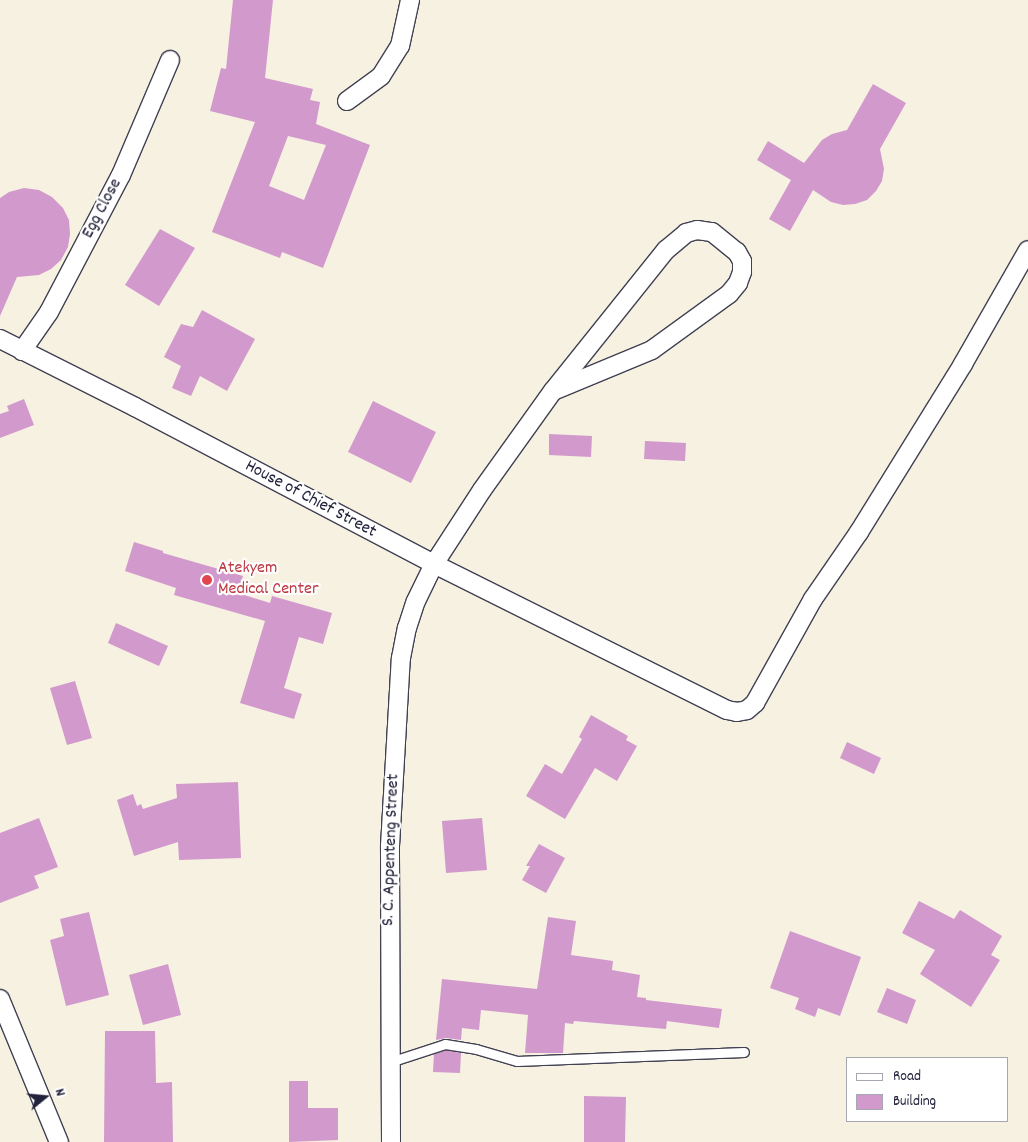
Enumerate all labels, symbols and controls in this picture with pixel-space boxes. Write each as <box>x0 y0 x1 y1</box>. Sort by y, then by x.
street label: Egg Close <box>78 175 128 243</box>
street label: House of Chief Street <box>241 456 379 544</box>
place label: Atekyem Medical Center <box>218 559 319 602</box>
marker: Atekyem Medical Center <box>200 573 214 587</box>
street label: S. C. Appenteng Street <box>379 774 405 926</box>
legend <box>846 1057 1008 1122</box>
text: Road <box>893 1066 921 1088</box>
north arrow <box>20 1072 70 1122</box>
text: N <box>49 1086 70 1099</box>
text: Building <box>893 1091 936 1113</box>

